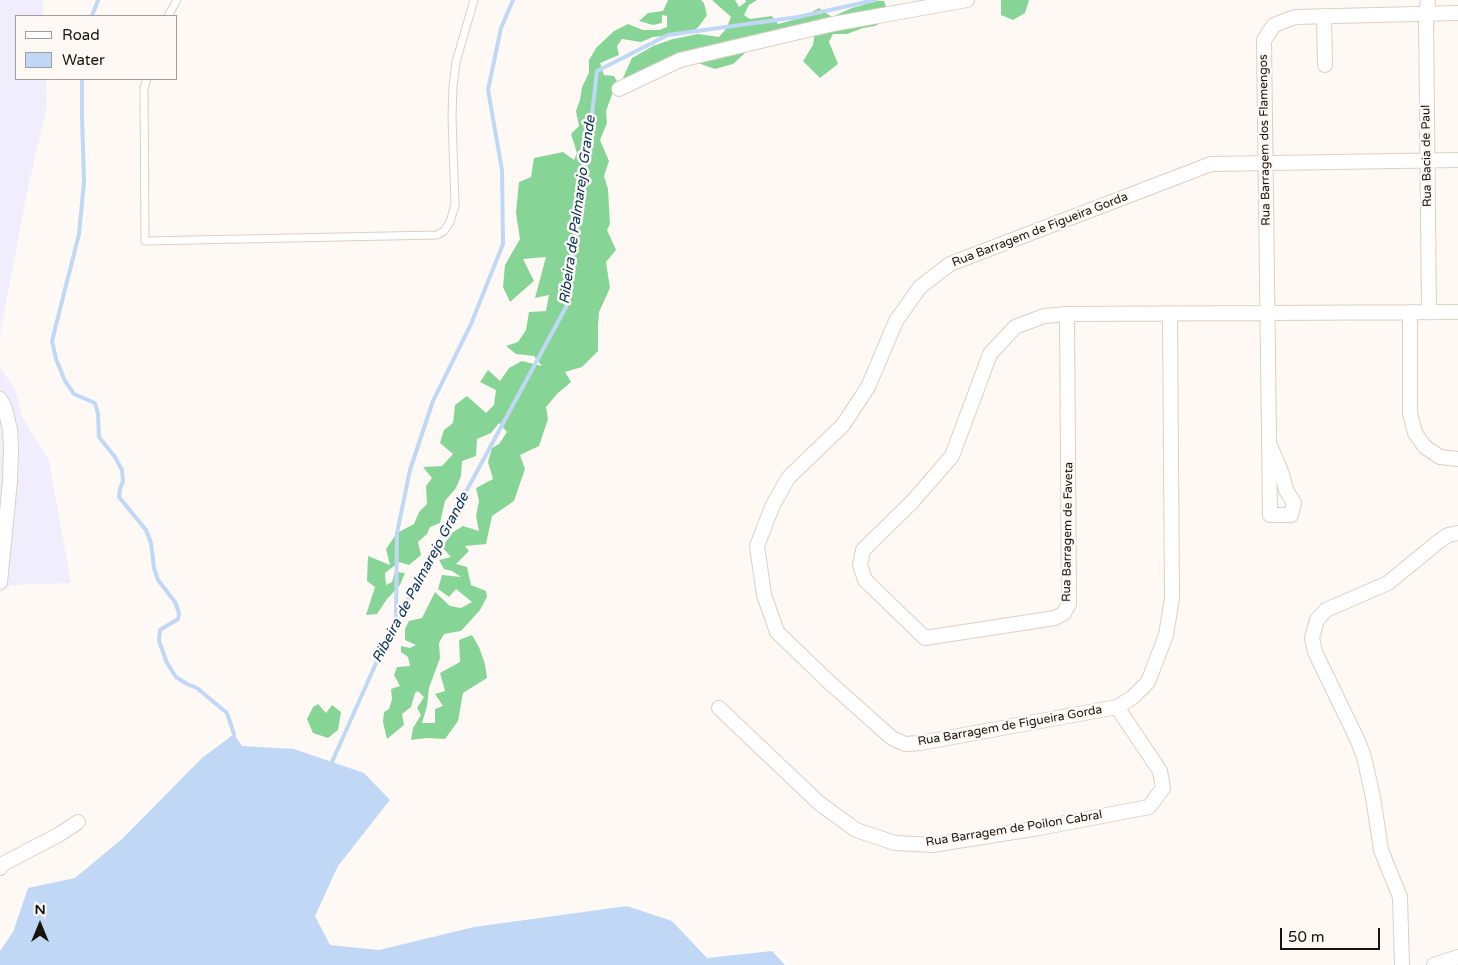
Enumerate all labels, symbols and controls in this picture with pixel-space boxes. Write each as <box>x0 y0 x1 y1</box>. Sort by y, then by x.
legend <box>15 15 178 80</box>
text: Road <box>62 26 100 44</box>
text: Water <box>62 51 105 69</box>
street label: Rua Barragem dos Flamengos <box>1256 54 1274 226</box>
street label: Rua Bacia de Paul <box>1419 105 1435 207</box>
water label: Ribeira de Palmarejo Grande <box>556 115 600 305</box>
street label: Rua Barragem de Figueira Gorda <box>950 190 1130 270</box>
street label: Rua Barragem de Faveta <box>1060 462 1076 602</box>
water label: Ribeira de Palmarejo Grande <box>369 490 473 666</box>
street label: Rua Barragem de Figueira Gorda <box>917 703 1103 749</box>
street label: Rua Barragem de Poilon Cabral <box>925 808 1103 850</box>
north arrow <box>15 900 65 950</box>
text: N <box>34 901 46 918</box>
scale bar <box>1283 918 1383 950</box>
text: 50 m <box>1288 928 1325 946</box>

